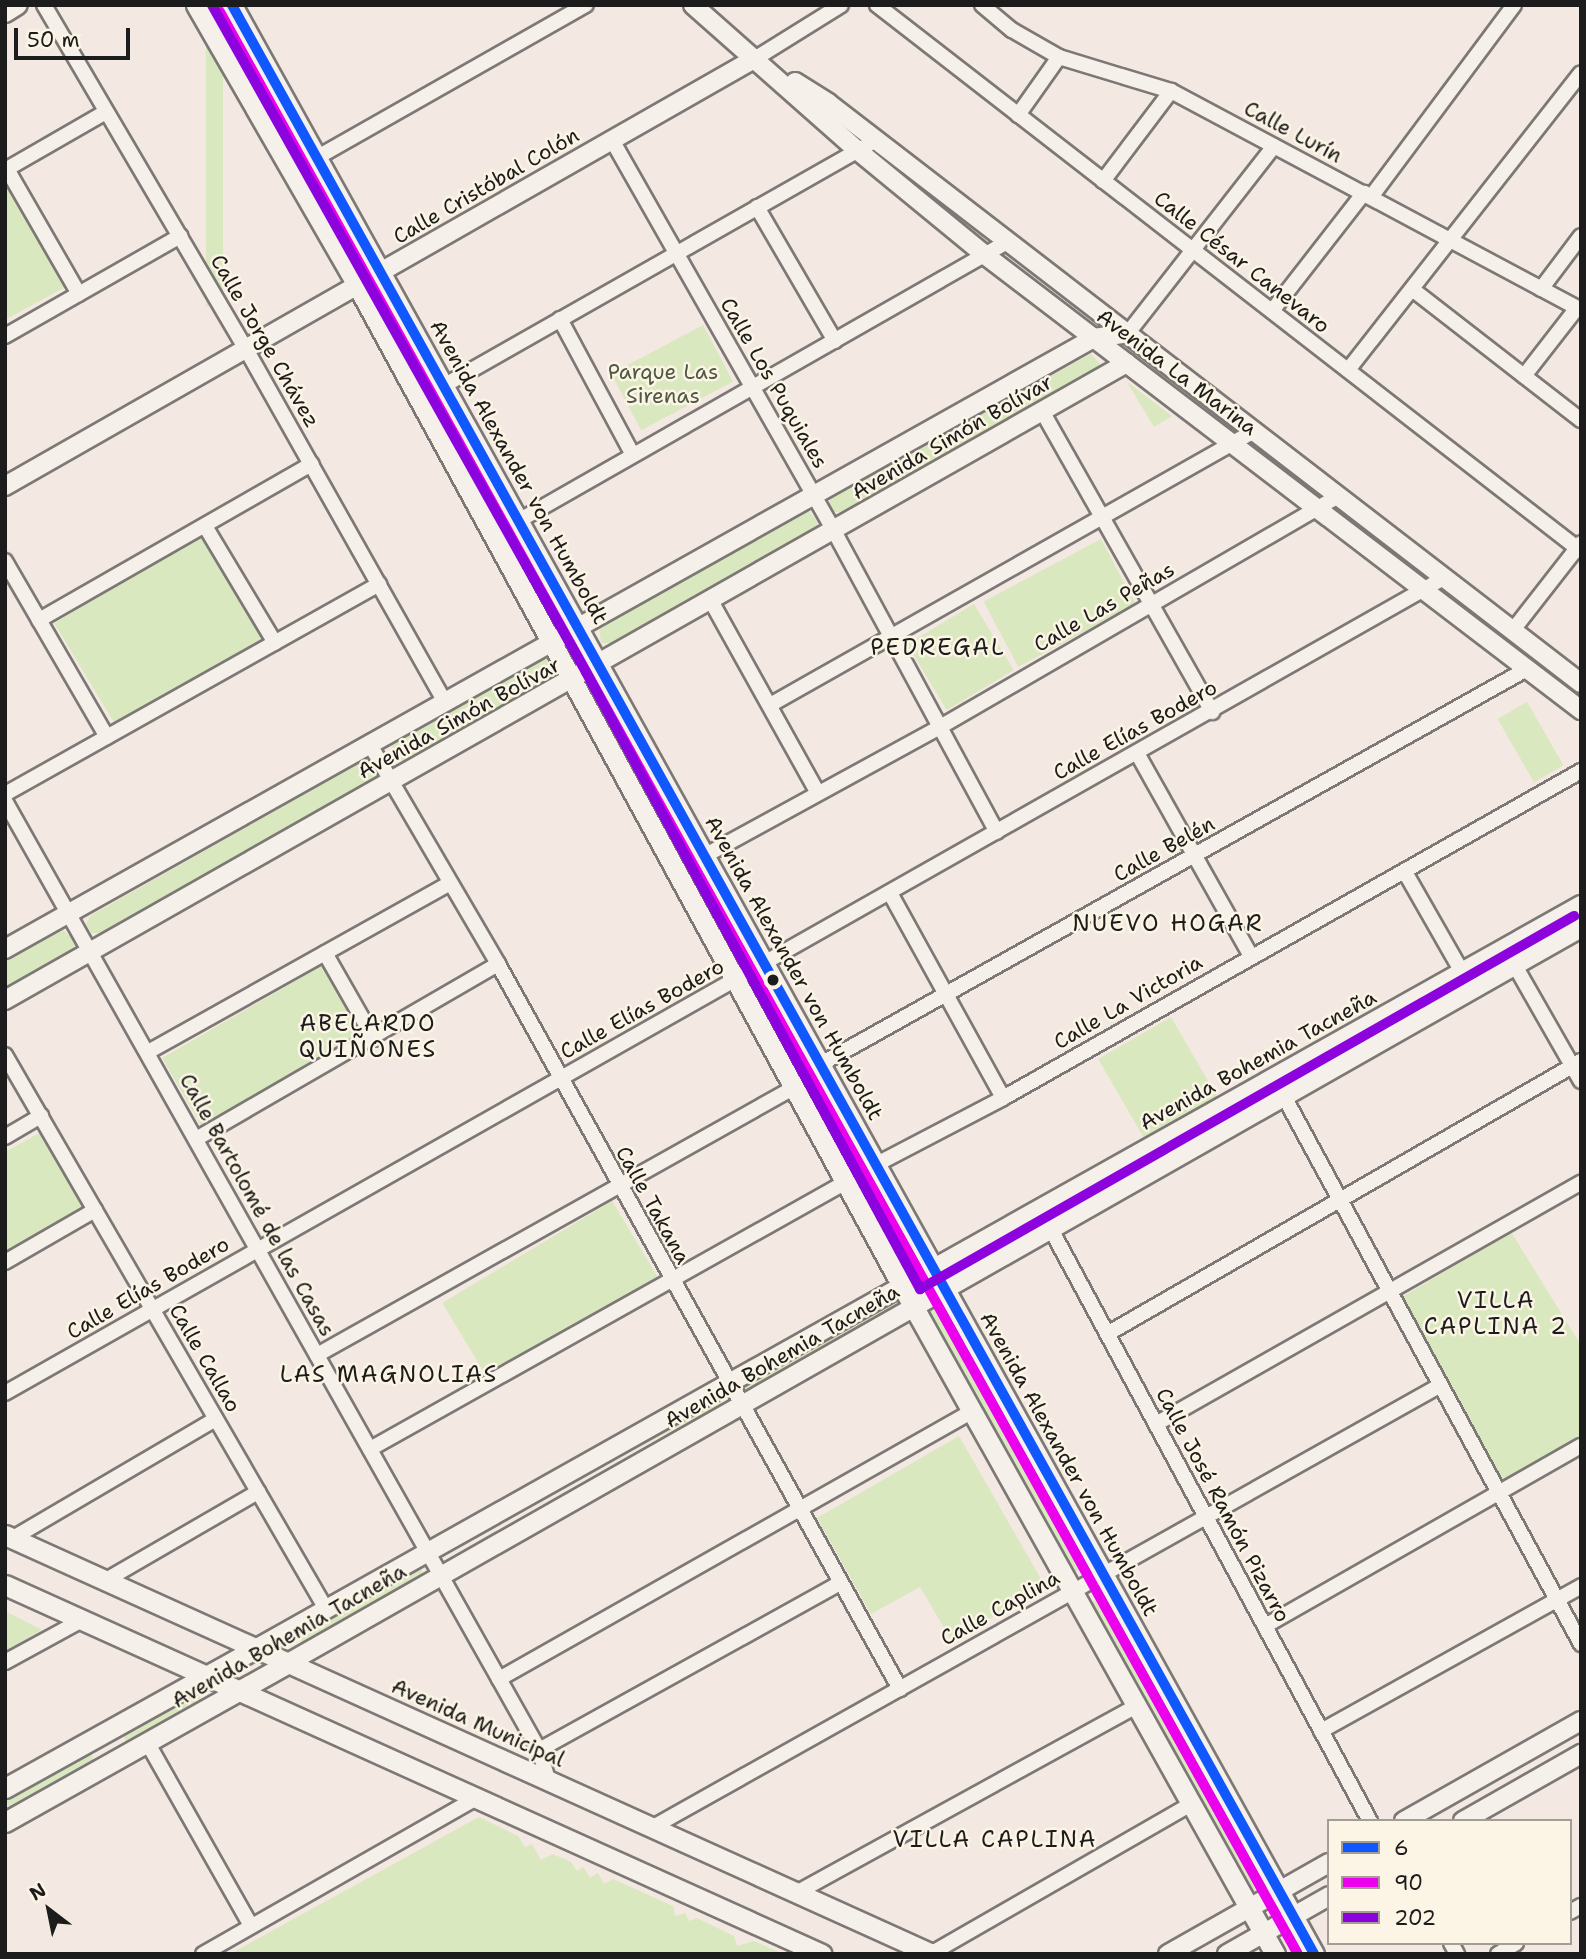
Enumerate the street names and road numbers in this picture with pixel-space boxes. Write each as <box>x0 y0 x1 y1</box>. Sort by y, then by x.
street label: Calle Lurín <box>1240 96 1346 168</box>
street label: Calle Cristóbal Colón <box>389 123 583 249</box>
street label: Calle César Canevaro <box>1149 186 1335 338</box>
street label: Calle Jorge Chávez <box>205 250 325 432</box>
street label: Calle Los Puquiales <box>715 293 833 473</box>
street label: Avenida La Marina <box>1092 303 1262 441</box>
street label: Avenida Alexander von Humboldt <box>425 316 613 628</box>
street label: Avenida Simón Bolívar <box>847 369 1057 505</box>
street label: Calle Las Peñas <box>1029 557 1179 657</box>
street label: Avenida Simón Bolívar <box>353 652 565 784</box>
street label: Calle Elías Bodero <box>1049 675 1221 785</box>
street label: Calle Belén <box>1109 811 1219 887</box>
street label: Avenida Alexander von Humboldt <box>700 812 888 1124</box>
street label: Calle La Victoria <box>1049 949 1207 1055</box>
street label: Calle Elías Bodero <box>556 954 728 1064</box>
street label: Avenida Bohemia Tacneña <box>1135 984 1381 1136</box>
street label: Calle Bartolomé de las Casas <box>174 1069 340 1341</box>
street label: Calle Takana <box>610 1142 696 1268</box>
street label: Calle Elías Bodero <box>62 1231 234 1345</box>
street label: Avenida Bohemia Tacneña <box>660 1278 904 1434</box>
street label: Calle Callao <box>164 1299 246 1417</box>
street label: Avenida Alexander von Humboldt <box>975 1308 1163 1620</box>
street label: Calle José Ramón Pizarro <box>1150 1383 1296 1627</box>
street label: Avenida Bohemia Tacneña <box>167 1558 411 1714</box>
street label: Calle Caplina <box>936 1565 1064 1651</box>
street label: Avenida Municipal <box>388 1674 568 1772</box>

